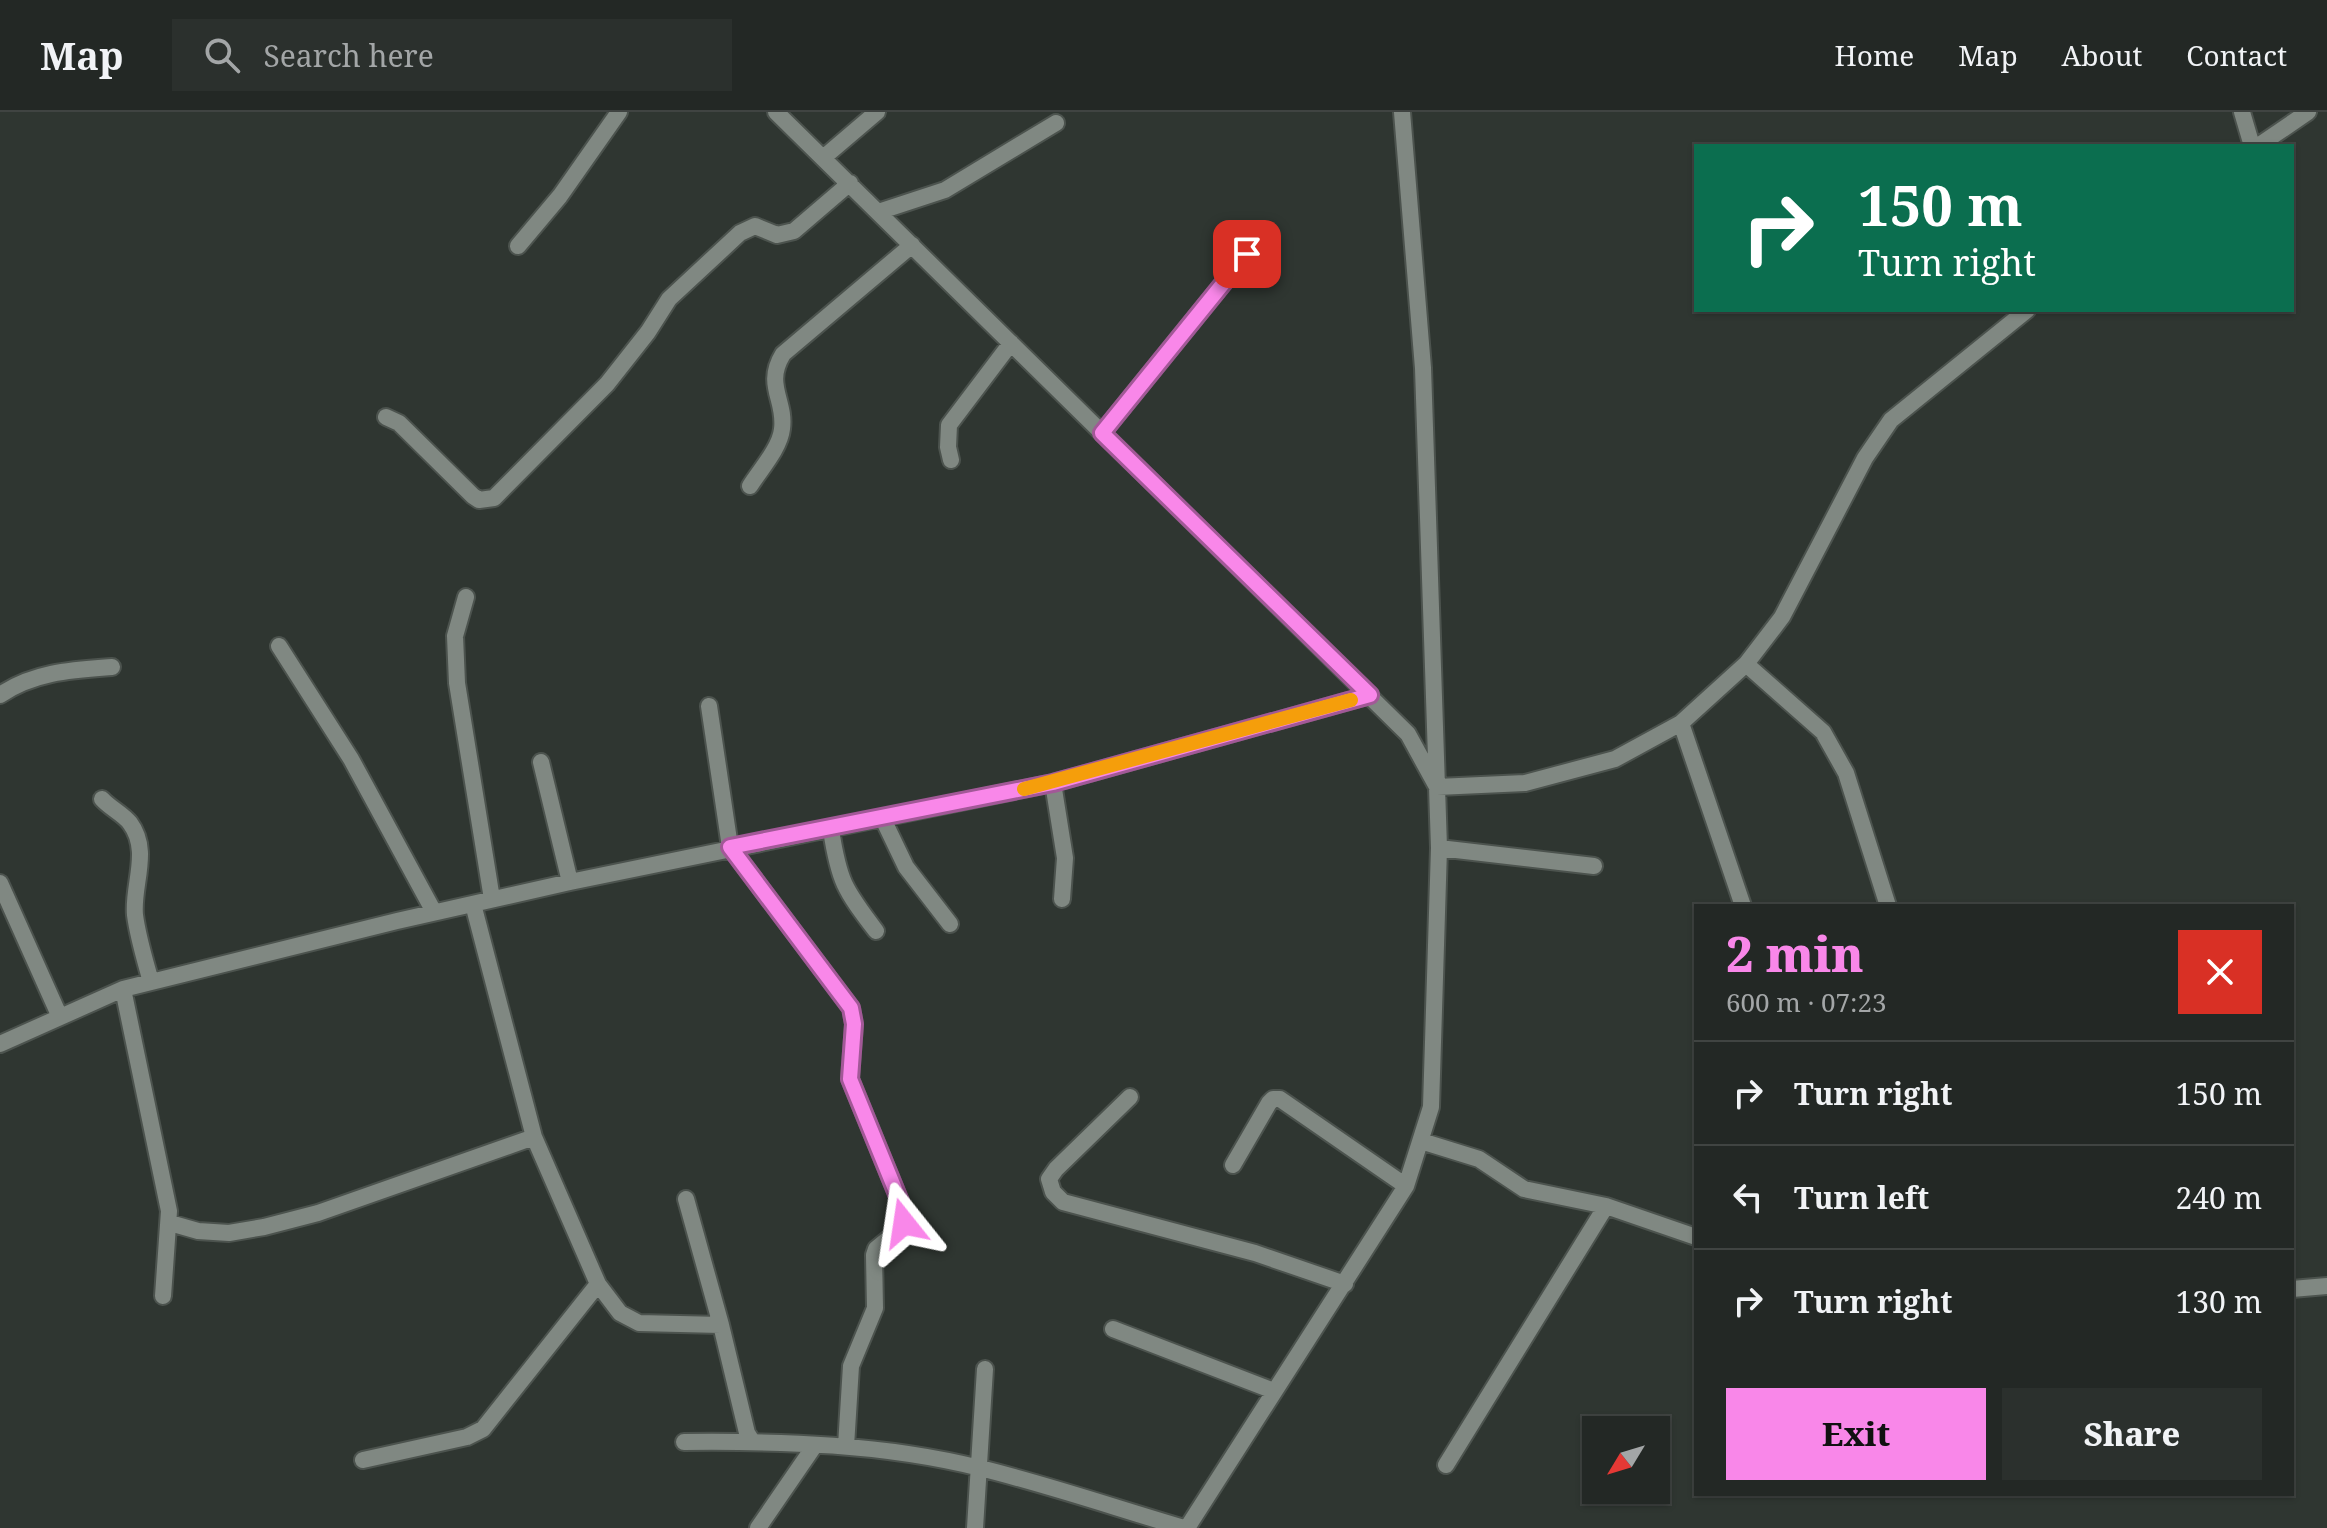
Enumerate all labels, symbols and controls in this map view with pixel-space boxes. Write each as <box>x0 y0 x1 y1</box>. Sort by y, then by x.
search box <box>172 19 732 91</box>
text: Map <box>40 29 124 81</box>
icon: search <box>200 33 244 77</box>
text: Search here <box>264 35 434 76</box>
text: Home <box>1835 36 1914 74</box>
text: Map <box>1958 36 2018 74</box>
text: About <box>2062 36 2142 74</box>
text: Contact <box>2186 36 2287 74</box>
text: 150 m <box>1858 166 2023 242</box>
icon: right <box>1726 176 1830 280</box>
pin <box>1213 220 1281 288</box>
icon: arrive <box>1225 232 1269 276</box>
text: Turn right <box>1858 238 2036 287</box>
text: 2 min <box>1726 921 1864 986</box>
button: close <box>2178 930 2262 1014</box>
text: 600 m · 07:23 <box>1726 984 1887 1020</box>
icon: right <box>1726 1071 1770 1115</box>
text: Turn right <box>1794 1073 1952 1114</box>
text: 150 m <box>2176 1073 2262 1114</box>
icon: left <box>1726 1175 1770 1219</box>
text: Turn left <box>1794 1177 1929 1218</box>
text: 240 m <box>2176 1177 2262 1218</box>
position arrow <box>862 1181 946 1265</box>
icon: right <box>1726 1279 1770 1323</box>
text: Turn right <box>1794 1281 1952 1322</box>
text: 130 m <box>2176 1281 2262 1322</box>
button: Exit <box>1726 1388 1986 1480</box>
button: Share <box>2002 1388 2262 1480</box>
north arrow <box>1582 1416 1670 1504</box>
map controls <box>1582 1416 1670 1504</box>

